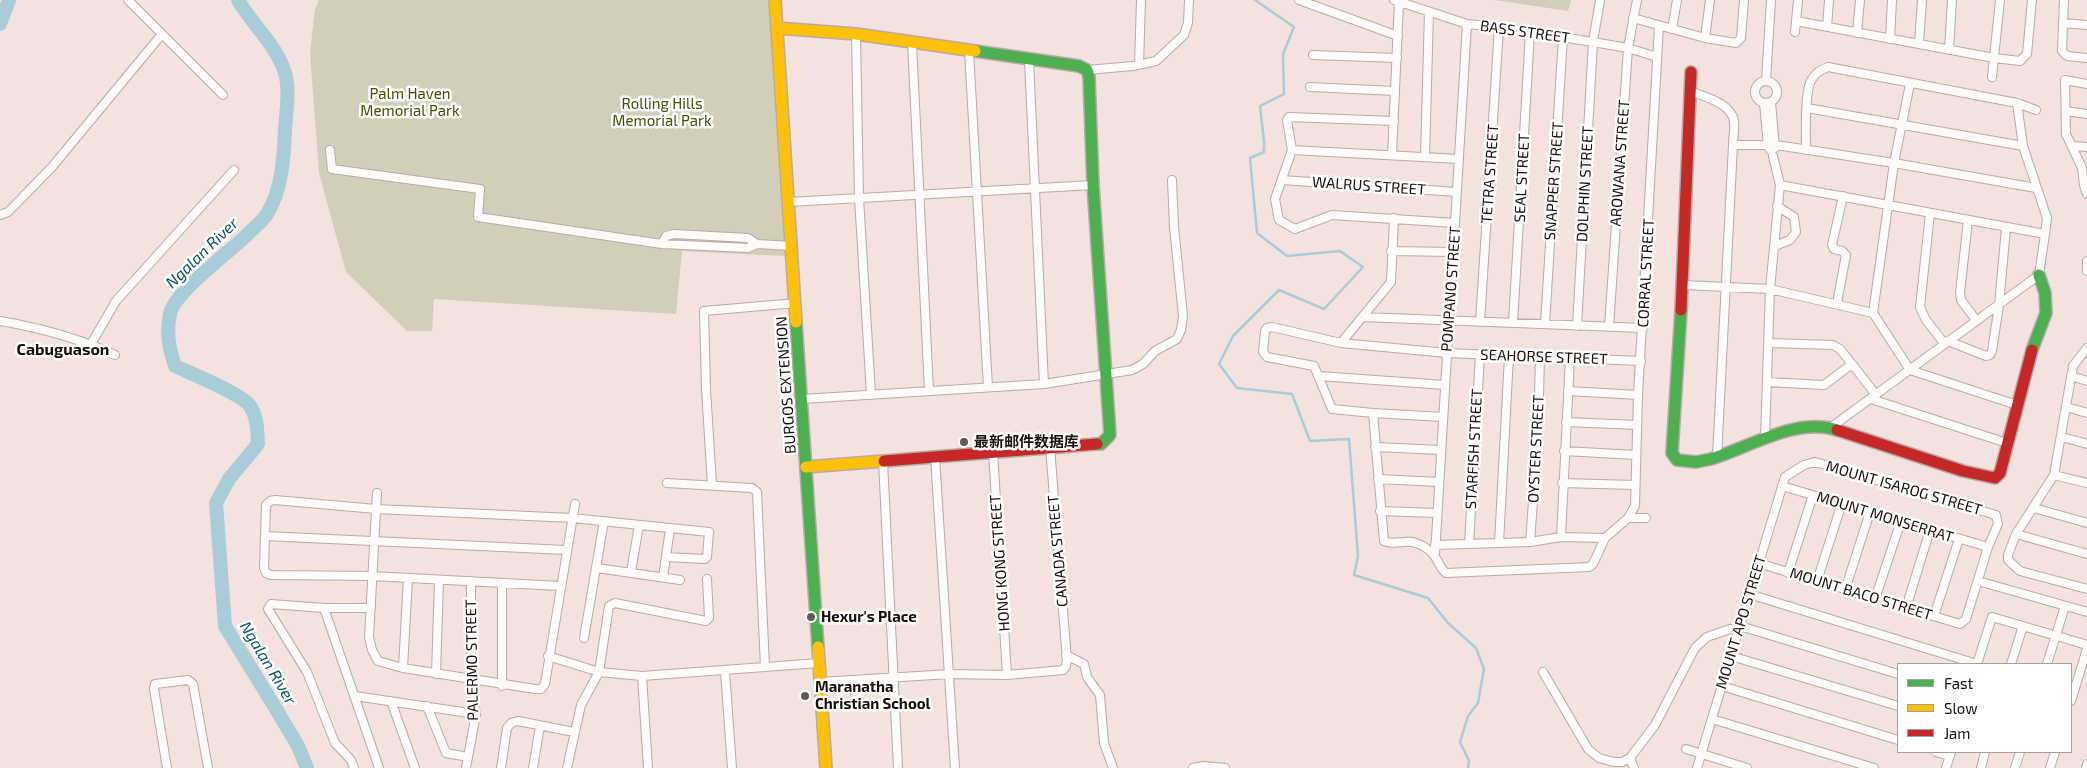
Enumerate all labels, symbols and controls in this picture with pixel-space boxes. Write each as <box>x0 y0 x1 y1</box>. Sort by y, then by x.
street label: BASS STREET <box>1479 17 1571 47</box>
park label: Palm Haven Memorial Park <box>360 85 460 120</box>
park label: Rolling Hills Memorial Park <box>612 95 712 130</box>
street label: AROWANA STREET <box>1607 99 1633 227</box>
street label: SNAPPER STREET <box>1541 121 1567 241</box>
street label: TETRA STREET <box>1478 124 1502 224</box>
street label: DOLPHIN STREET <box>1573 125 1597 243</box>
street label: SEAL STREET <box>1511 133 1533 223</box>
street label: WALRUS STREET <box>1312 173 1426 199</box>
water label: Ngalan River <box>162 214 242 292</box>
street label: CORRAL STREET <box>1634 218 1658 328</box>
street label: POMPANO STREET <box>1438 226 1464 352</box>
street label: BURGOS EXTENSION <box>772 316 800 454</box>
district label: Cabuguason <box>17 340 109 360</box>
street label: SEAHORSE STREET <box>1480 346 1608 368</box>
street label: STARFISH STREET <box>1462 388 1486 510</box>
street label: OYSTER STREET <box>1524 394 1548 504</box>
place label: 最新邮件数据库 <box>974 433 1079 451</box>
marker: 最新邮件数据库 <box>958 436 970 448</box>
street label: MOUNT ISAROG STREET <box>1824 457 1984 519</box>
street label: MOUNT MONSERRAT <box>1814 488 1956 546</box>
street label: HONG KONG STREET <box>986 494 1014 632</box>
street label: CANADA STREET <box>1044 494 1072 608</box>
street label: MOUNT APO STREET <box>1712 553 1770 691</box>
street label: MOUNT BACO STREET <box>1788 564 1934 624</box>
street label: PALERMO STREET <box>462 599 482 721</box>
place label: Hexur's Place <box>821 608 917 626</box>
marker: Hexur's Place <box>805 611 817 623</box>
water label: Ngalan River <box>236 618 300 708</box>
legend <box>1897 663 2072 753</box>
text: Fast <box>1944 674 1973 692</box>
place label: Maranatha Christian School <box>815 678 930 713</box>
marker: Maranatha Christian School <box>799 690 811 702</box>
text: Slow <box>1944 699 1978 717</box>
text: Jam <box>1944 724 1970 742</box>

